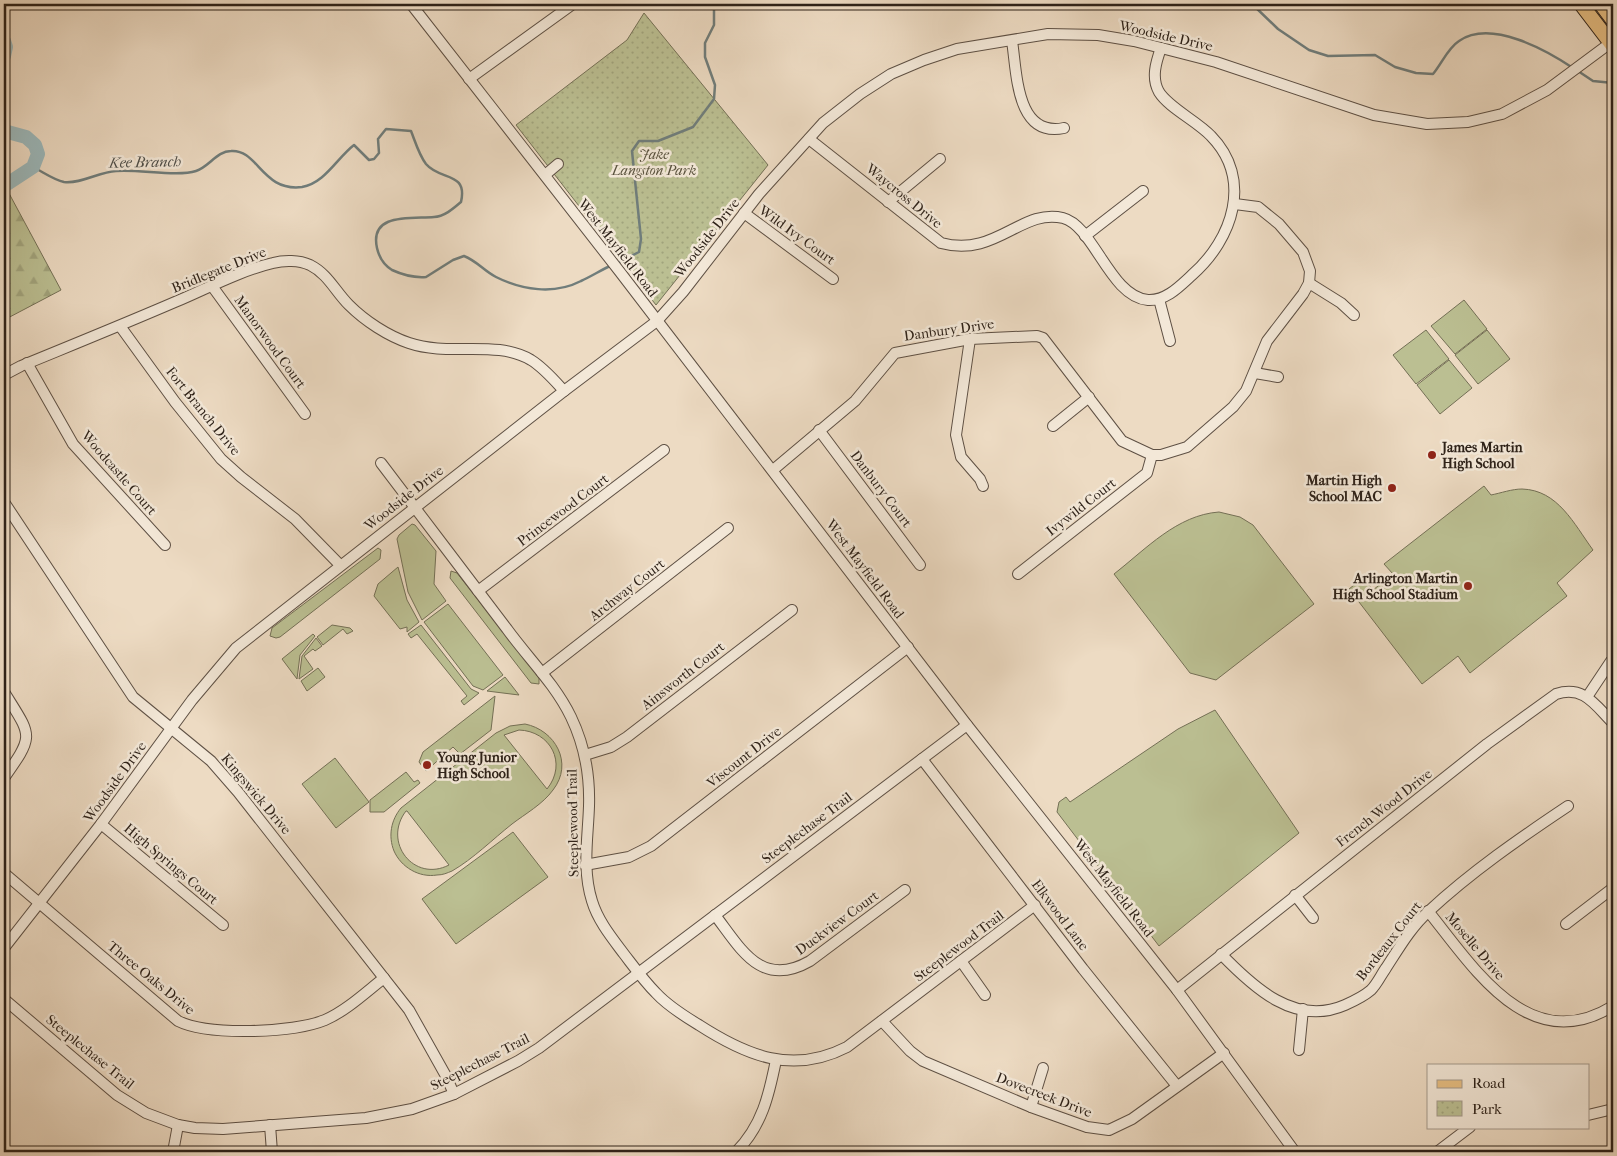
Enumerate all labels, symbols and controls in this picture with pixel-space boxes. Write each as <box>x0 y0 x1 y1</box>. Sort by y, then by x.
street label: Woodside Drive <box>1117 17 1215 55</box>
park label: Jake Langston Park <box>611 146 696 179</box>
water label: Kee Branch <box>108 152 181 172</box>
street label: Waycross Drive <box>862 160 946 232</box>
street label: West Mayfield Road <box>574 195 662 301</box>
street label: Woodside Drive <box>670 195 743 282</box>
street label: Wild Ivy Court <box>755 201 838 268</box>
street label: Bridlegate Drive <box>169 243 269 297</box>
street label: Manorwood Court <box>231 292 309 392</box>
street label: Danbury Drive <box>903 315 995 345</box>
street label: Fort Branch Drive <box>162 363 244 459</box>
street label: Woodcastle Court <box>77 426 160 519</box>
place label: James Martin High School <box>1440 439 1524 472</box>
street label: Danbury Court <box>846 447 916 531</box>
marker: James Martin High School <box>1426 449 1438 461</box>
street label: Woodside Drive <box>360 462 447 535</box>
street label: Princewood Court <box>514 470 612 550</box>
place label: Martin High School MAC <box>1305 472 1383 505</box>
street label: Ivywild Court <box>1043 474 1119 540</box>
marker: Martin High School MAC <box>1386 482 1398 494</box>
street label: West Mayfield Road <box>822 515 908 622</box>
street label: Archway Court <box>585 555 668 625</box>
place label: Arlington Martin High School Stadium <box>1332 570 1459 603</box>
marker: Arlington Martin High School Stadium <box>1462 580 1474 592</box>
street label: Ainsworth Court <box>637 638 728 714</box>
street label: Viscount Drive <box>703 723 785 792</box>
street label: Woodside Drive <box>79 738 150 826</box>
place label: Young Junior High School <box>436 749 518 782</box>
street label: Kingswick Drive <box>217 750 295 838</box>
marker: Young Junior High School <box>421 759 433 771</box>
street label: French Wood Drive <box>1333 765 1435 851</box>
street label: Steeplewood Trail <box>564 769 582 877</box>
street label: Steeplechase Trail <box>758 788 856 867</box>
street label: High Springs Court <box>121 820 221 908</box>
street label: West Mayfield Road <box>1070 835 1158 941</box>
street label: Elkwood Lane <box>1028 876 1092 954</box>
street label: Duckview Court <box>792 887 882 959</box>
street label: Bordeaux Court <box>1353 898 1425 984</box>
street label: Steeplewood Trail <box>911 907 1007 985</box>
street label: Moselle Drive <box>1442 909 1508 984</box>
street label: Three Oaks Drive <box>104 938 198 1018</box>
street label: Steeplechase Trail <box>42 1011 138 1093</box>
street label: Steeplechase Trail <box>428 1030 532 1094</box>
legend <box>1427 1064 1590 1128</box>
street label: Dovecreek Drive <box>994 1069 1094 1121</box>
text: Road <box>1472 1074 1506 1092</box>
text: Park <box>1472 1100 1502 1118</box>

